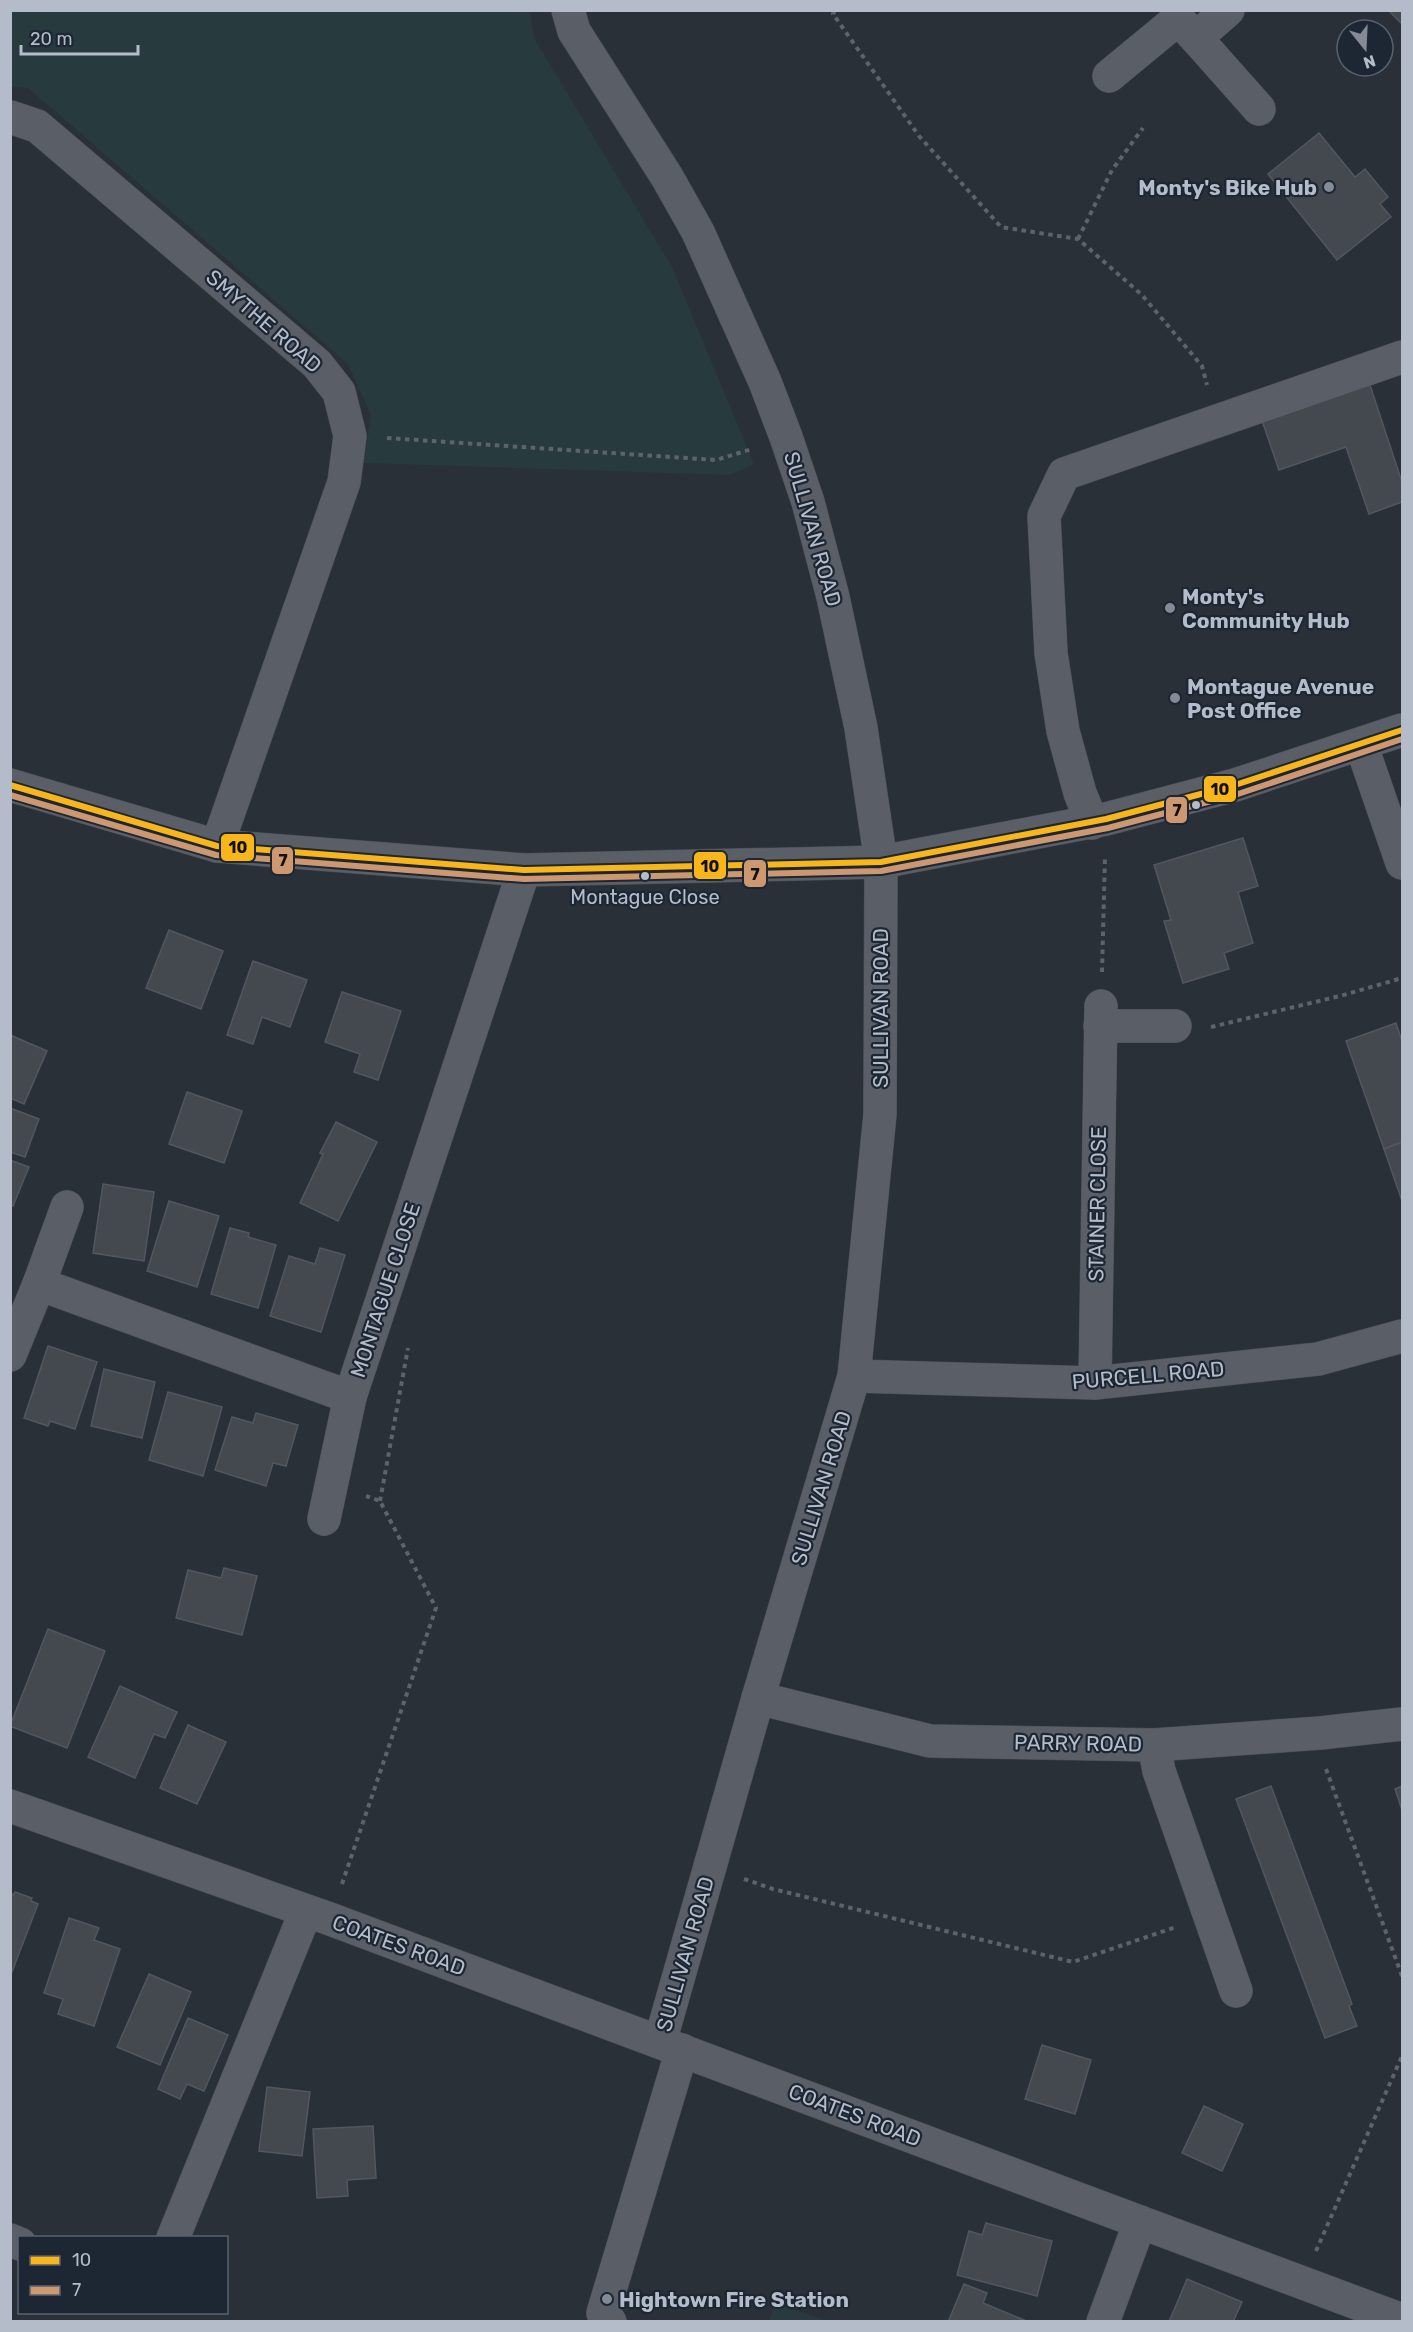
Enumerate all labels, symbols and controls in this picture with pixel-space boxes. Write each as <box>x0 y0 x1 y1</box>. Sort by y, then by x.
scale bar <box>21 18 138 56</box>
north arrow <box>1335 18 1395 78</box>
text: 20 m <box>30 28 72 50</box>
text: N <box>1361 51 1378 73</box>
place label: Monty's Bike Hub <box>1138 175 1317 200</box>
marker: Monty's Bike Hub <box>1322 180 1336 194</box>
street label: SMYTHE ROAD <box>201 264 327 378</box>
street label: SULLIVAN ROAD <box>779 449 847 609</box>
place label: Monty's Community Hub <box>1182 584 1350 633</box>
marker: Monty's Community Hub <box>1163 601 1177 615</box>
place label: Montague Avenue Post Office <box>1187 674 1374 723</box>
marker: Montague Avenue Post Office <box>1168 691 1182 705</box>
line badge: 10 <box>1203 775 1237 803</box>
text: 10 <box>1211 780 1230 799</box>
line badge: 7 <box>1165 796 1188 824</box>
unlabelled marker <box>1190 799 1202 811</box>
text: 7 <box>1172 801 1182 820</box>
line badge: 10 <box>220 833 255 862</box>
text: 10 <box>229 838 248 857</box>
line badge: 7 <box>271 846 294 875</box>
text: 7 <box>278 851 288 870</box>
line badge: 10 <box>693 851 727 880</box>
text: 10 <box>701 857 720 876</box>
line badge: 7 <box>743 859 767 888</box>
text: 7 <box>750 865 760 884</box>
marker: Montague Close <box>639 870 651 882</box>
place label: Montague Close <box>570 885 720 909</box>
street label: SULLIVAN ROAD <box>868 928 893 1088</box>
street label: STAINER CLOSE <box>1083 1126 1111 1282</box>
street label: MONTAGUE CLOSE <box>345 1199 425 1381</box>
street label: PURCELL ROAD <box>1071 1356 1225 1394</box>
street label: SULLIVAN ROAD <box>786 1408 856 1568</box>
street label: PARRY ROAD <box>1014 1729 1142 1757</box>
street label: SULLIVAN ROAD <box>651 1874 719 2034</box>
street label: COATES ROAD <box>329 1909 469 1981</box>
street label: COATES ROAD <box>785 2078 925 2152</box>
legend <box>18 2236 228 2314</box>
text: 10 <box>72 2249 91 2271</box>
text: 7 <box>72 2279 81 2301</box>
place label: Hightown Fire Station <box>619 2287 849 2312</box>
marker: Hightown Fire Station <box>600 2292 614 2306</box>

